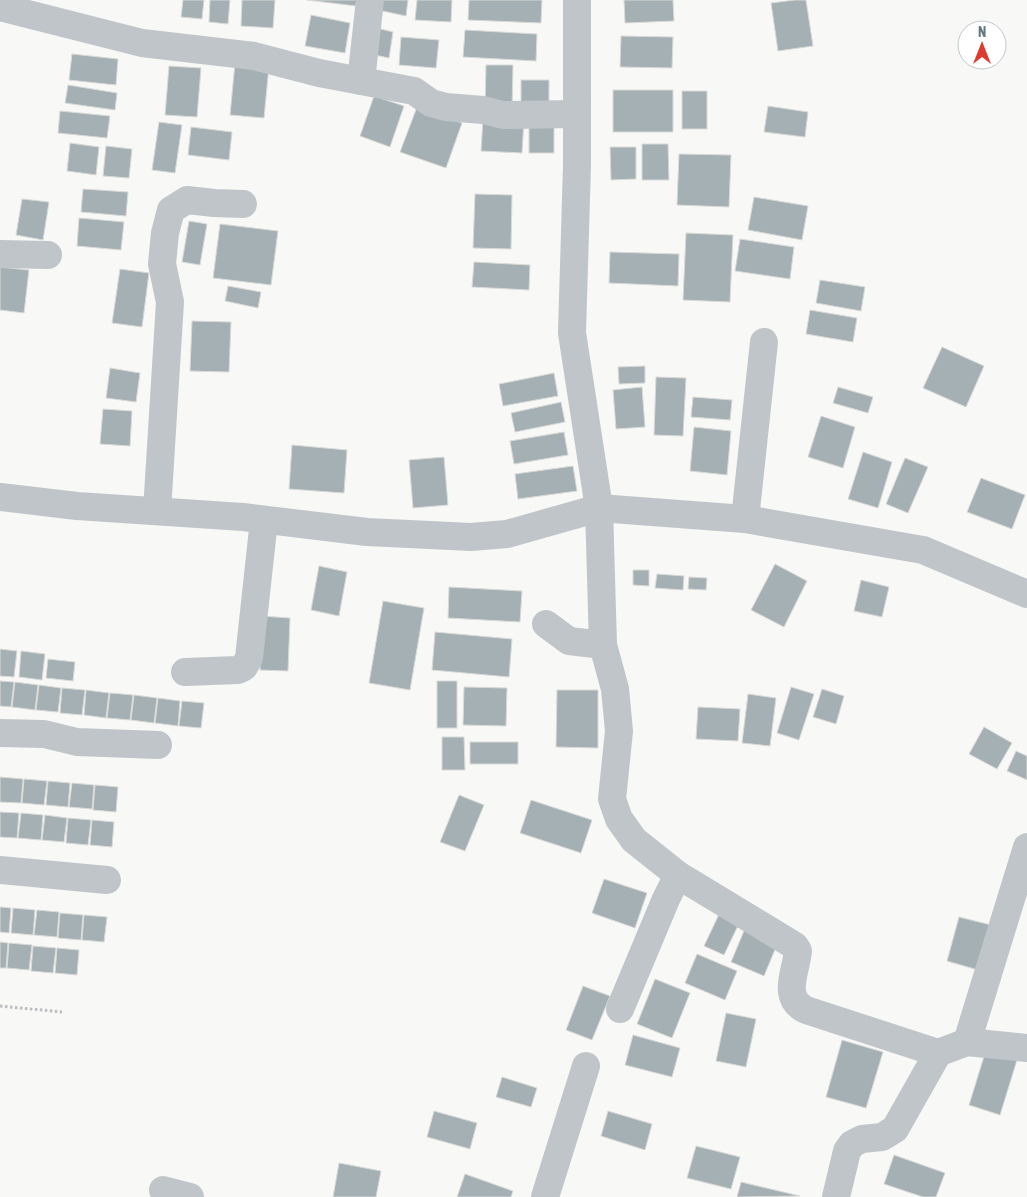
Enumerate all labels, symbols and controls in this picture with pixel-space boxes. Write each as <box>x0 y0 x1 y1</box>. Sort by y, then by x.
north arrow <box>957 20 1007 70</box>
text: N <box>978 24 986 40</box>

